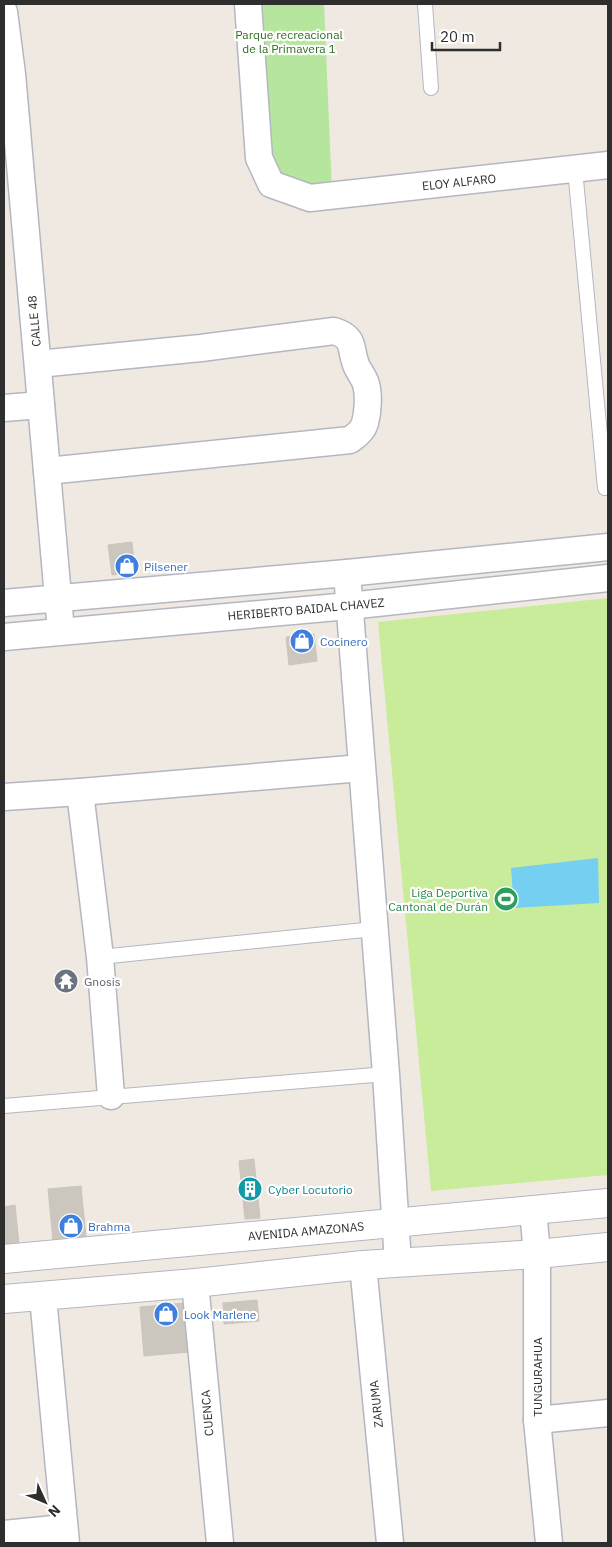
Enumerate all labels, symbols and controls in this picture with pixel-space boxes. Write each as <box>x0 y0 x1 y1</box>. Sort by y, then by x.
scale bar <box>432 20 500 52</box>
park label: Parque recreacional de la Primavera 1 <box>235 27 343 56</box>
text: 20 m <box>440 27 475 46</box>
street label: ELOY ALFARO <box>421 171 497 193</box>
street label: CALLE 48 <box>24 295 44 347</box>
shop icon: Pilsener <box>114 553 140 579</box>
place label: Pilsener <box>144 559 188 574</box>
street label: HERIBERTO BAIDAL CHAVEZ <box>227 595 385 623</box>
shop icon: Cocinero <box>289 628 315 654</box>
place label: Cocinero <box>320 634 368 649</box>
place label: Liga Deportiva Cantonal de Durán <box>388 885 489 914</box>
sports icon: Liga Deportiva Cantonal de Durán <box>493 886 519 912</box>
temple icon: Gnosis <box>53 968 79 994</box>
place label: Gnosis <box>84 974 121 989</box>
building icon: Cyber Locutorio <box>237 1176 263 1202</box>
place label: Cyber Locutorio <box>268 1182 353 1197</box>
shop icon: Brahma <box>58 1213 84 1239</box>
street label: AVENIDA AMAZONAS <box>247 1218 365 1244</box>
place label: Brahma <box>88 1219 131 1234</box>
shop icon: Look Marlene <box>153 1301 179 1327</box>
place label: Look Marlene <box>184 1307 257 1322</box>
street label: TUNGURAHUA <box>530 1337 545 1417</box>
street label: ZARUMA <box>366 1379 386 1429</box>
street label: CUENCA <box>197 1389 216 1437</box>
north arrow <box>20 1477 70 1527</box>
text: N <box>44 1501 64 1521</box>

